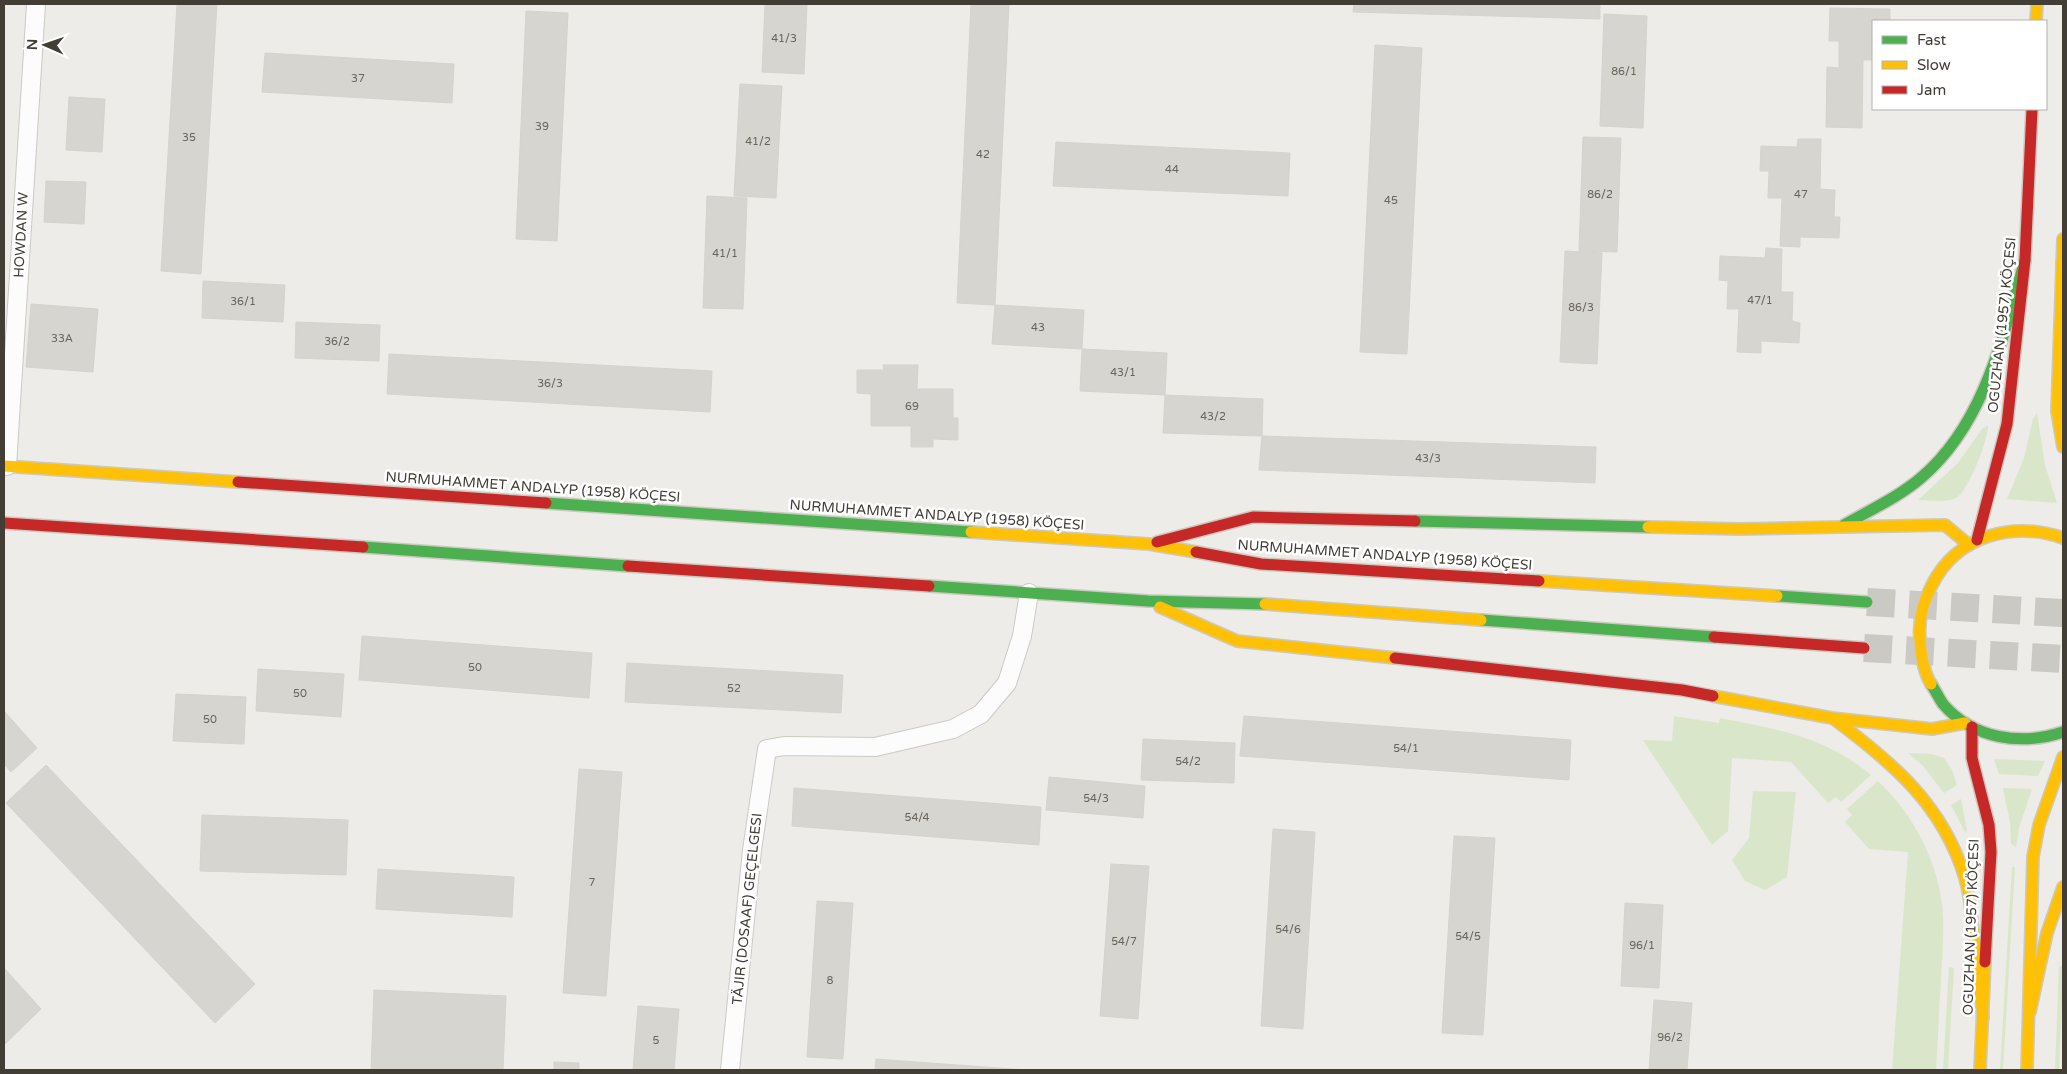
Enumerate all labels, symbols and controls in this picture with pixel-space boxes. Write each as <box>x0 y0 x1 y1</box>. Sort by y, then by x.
north arrow <box>20 20 70 70</box>
legend <box>1872 20 2047 110</box>
text: Fast <box>1917 31 1947 49</box>
house number: 41/3 <box>771 32 797 45</box>
text: N <box>24 39 41 50</box>
text: Slow <box>1917 56 1951 74</box>
house number: 86/1 <box>1611 65 1637 78</box>
house number: 37 <box>351 72 365 85</box>
text: Jam <box>1917 81 1946 99</box>
house number: 39 <box>535 120 549 133</box>
house number: 35 <box>182 131 196 144</box>
house number: 41/2 <box>745 135 771 148</box>
house number: 42 <box>976 148 990 161</box>
house number: 44 <box>1165 163 1179 176</box>
house number: 86/2 <box>1587 188 1613 201</box>
house number: 47 <box>1794 188 1808 201</box>
street label: HOWDAN W <box>10 192 32 278</box>
house number: 45 <box>1384 194 1398 207</box>
street label: OGUZHAN (1957) KÖÇESI <box>1984 236 2020 414</box>
house number: 41/1 <box>712 247 738 260</box>
house number: 47/1 <box>1747 294 1773 307</box>
house number: 36/1 <box>230 295 256 308</box>
house number: 86/3 <box>1568 301 1594 314</box>
house number: 43 <box>1031 321 1045 334</box>
house number: 33A <box>51 332 73 345</box>
house number: 36/2 <box>324 335 350 348</box>
house number: 43/1 <box>1110 366 1136 379</box>
house number: 36/3 <box>537 377 563 390</box>
house number: 69 <box>905 400 919 413</box>
house number: 43/2 <box>1200 410 1226 423</box>
house number: 43/3 <box>1415 452 1441 465</box>
street label: NURMUHAMMET ANDALYP (1958) KÖÇESI <box>385 468 681 506</box>
street label: NURMUHAMMET ANDALYP (1958) KÖÇESI <box>789 496 1085 534</box>
street label: NURMUHAMMET ANDALYP (1958) KÖÇESI <box>1237 536 1533 574</box>
house number: 50 <box>468 661 482 674</box>
house number: 52 <box>727 682 741 695</box>
house number: 50 <box>293 687 307 700</box>
house number: 50 <box>203 713 217 726</box>
house number: 54/1 <box>1393 742 1419 755</box>
house number: 54/2 <box>1175 755 1201 768</box>
house number: 54/3 <box>1083 792 1109 805</box>
house number: 54/4 <box>905 811 930 824</box>
street label: TÄJIR (DOSAAF) GEÇELGESI <box>728 812 766 1006</box>
street label: OGUZHAN (1957) KÖÇESI <box>1959 838 1983 1016</box>
house number: 7 <box>589 876 596 889</box>
house number: 54/6 <box>1275 923 1301 936</box>
house number: 54/5 <box>1455 930 1481 943</box>
house number: 54/7 <box>1111 935 1137 948</box>
house number: 96/1 <box>1629 939 1655 952</box>
house number: 8 <box>827 974 834 987</box>
house number: 96/2 <box>1657 1031 1683 1044</box>
house number: 5 <box>653 1034 660 1047</box>

